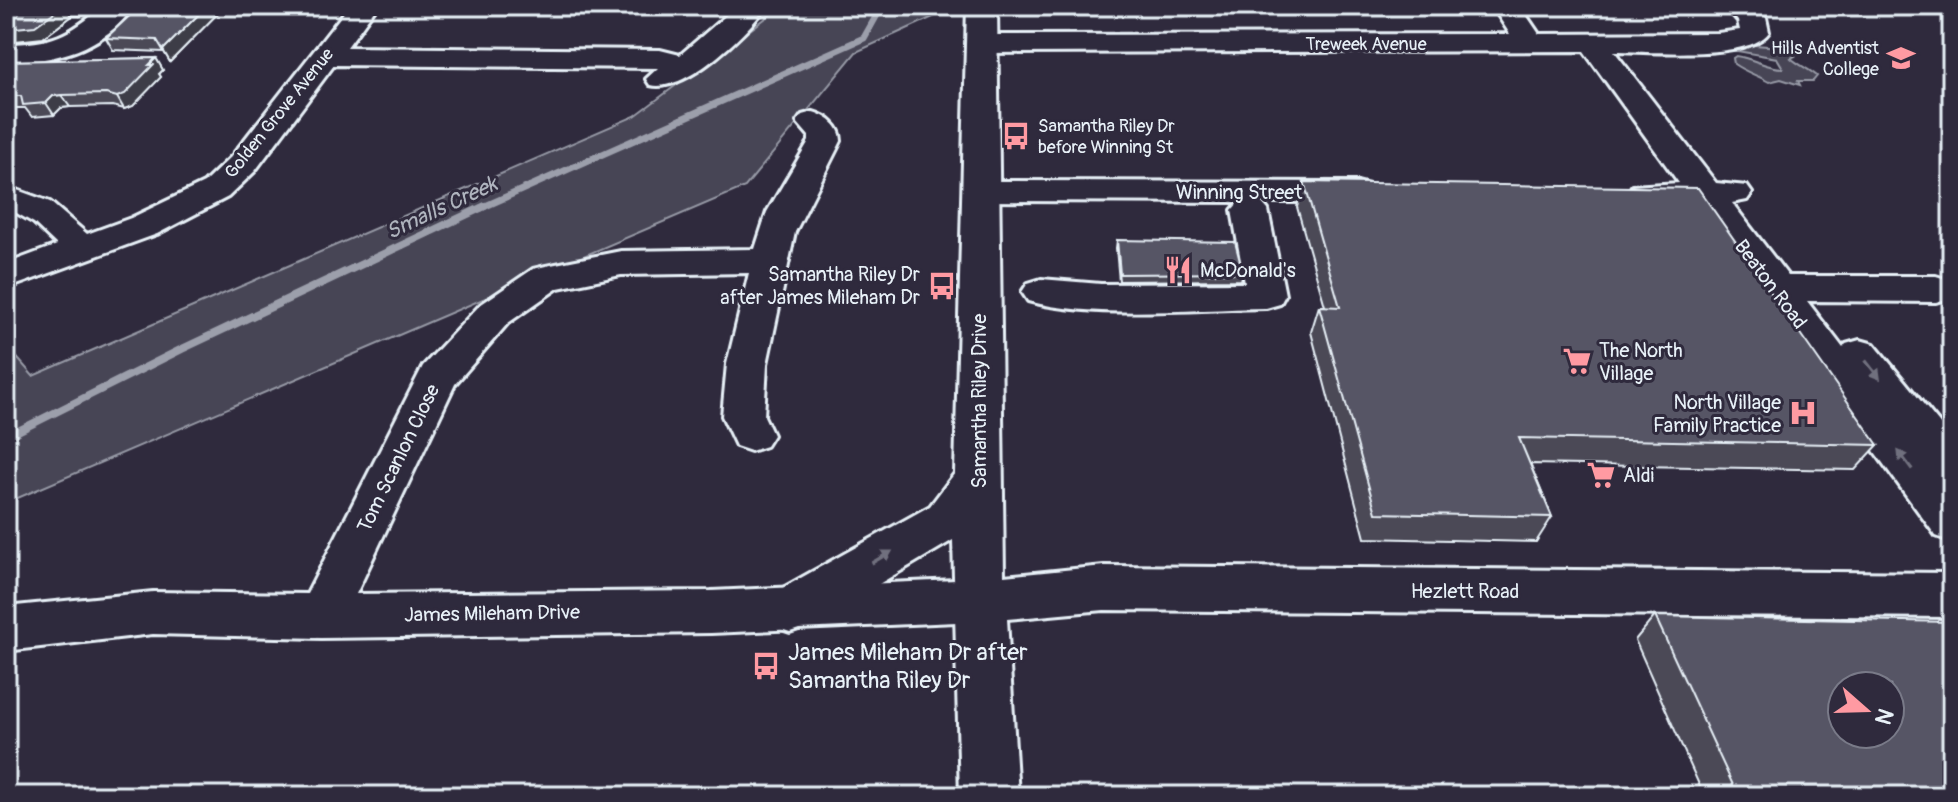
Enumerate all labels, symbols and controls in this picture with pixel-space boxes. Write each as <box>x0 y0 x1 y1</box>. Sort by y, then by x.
street label: Treweek Avenue <box>1305 33 1427 56</box>
place label: Hills Adventist College <box>1771 37 1880 81</box>
street label: Golden Grove Avenue <box>220 43 339 183</box>
school or university icon: Hills Adventist College <box>1886 43 1916 73</box>
place label: Samantha Riley Dr before Winning St <box>1038 115 1175 159</box>
bus stop icon: Samantha Riley Dr before Winning St <box>1001 121 1031 151</box>
water label: Smalls Creek <box>381 169 503 246</box>
street label: Winning Street <box>1176 180 1303 205</box>
street label: Beaton Road <box>1729 235 1812 334</box>
restaurant icon: McDonald's <box>1163 255 1193 285</box>
place label: McDonald's <box>1200 258 1296 283</box>
place label: Samantha Riley Dr after James Mileham Dr <box>720 262 920 310</box>
bus stop icon: Samantha Riley Dr after James Mileham Dr <box>927 271 957 301</box>
street label: Samantha Riley Drive <box>967 313 992 488</box>
place label: The North Village <box>1599 338 1683 386</box>
supermarket icon: The North Village <box>1562 346 1592 376</box>
one-way arrow <box>1864 360 1881 380</box>
street label: Tom Scanlon Close <box>352 380 445 536</box>
place label: North Village Family Practice <box>1653 390 1781 438</box>
hospital icon: North Village Family Practice <box>1788 398 1818 428</box>
one-way arrow <box>1898 450 1914 471</box>
supermarket icon: Aldi <box>1586 460 1616 490</box>
place label: Aldi <box>1623 463 1654 488</box>
one-way arrow <box>871 550 893 564</box>
street label: Hezlett Road <box>1411 579 1519 604</box>
street label: James Mileham Drive <box>404 599 580 628</box>
place label: James Mileham Dr after Samantha Riley Dr <box>788 638 1028 695</box>
bus stop icon: James Mileham Dr after Samantha Riley Dr <box>751 651 781 681</box>
north arrow <box>1826 670 1906 750</box>
text: N <box>1868 705 1900 728</box>

